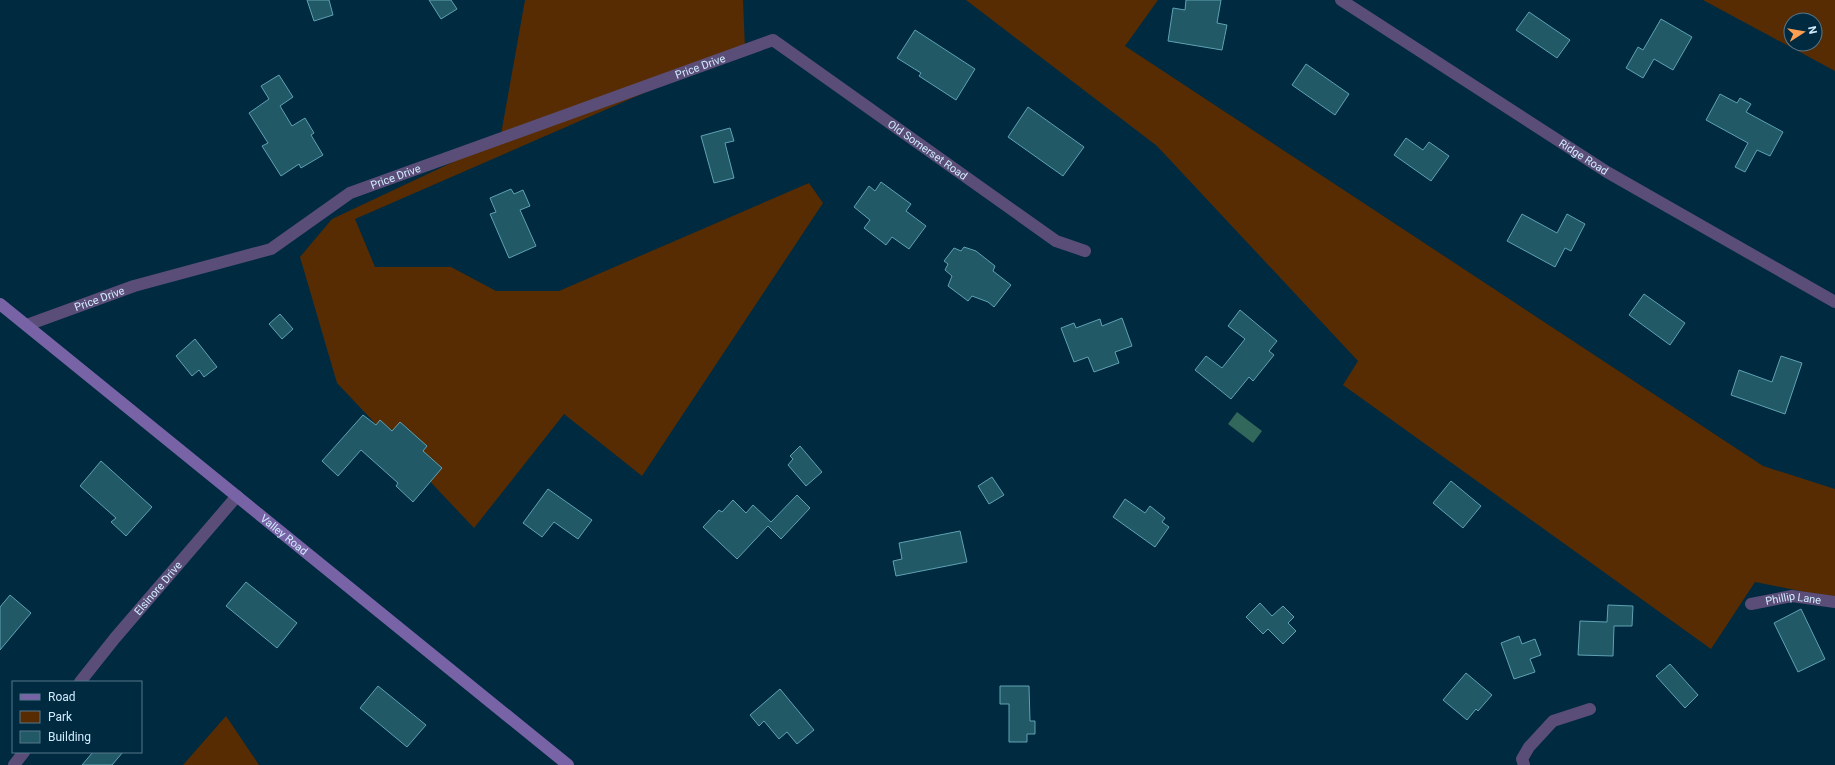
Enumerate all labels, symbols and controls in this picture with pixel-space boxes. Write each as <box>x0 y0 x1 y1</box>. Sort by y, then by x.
north arrow <box>1783 12 1823 52</box>
text: N <box>1805 25 1820 35</box>
street label: Price Drive <box>673 51 727 81</box>
street label: Old Somerset Road <box>885 117 970 182</box>
street label: Ridge Road <box>1557 136 1611 178</box>
street label: Price Drive <box>369 161 423 192</box>
street label: Price Drive <box>72 283 126 314</box>
street label: Valley Road <box>258 512 310 558</box>
street label: Elsinore Drive <box>131 558 185 618</box>
street label: Phillip Lane <box>1764 589 1822 608</box>
legend <box>12 681 142 753</box>
text: Road <box>48 690 76 704</box>
text: Park <box>48 710 73 724</box>
text: Building <box>48 730 91 744</box>

